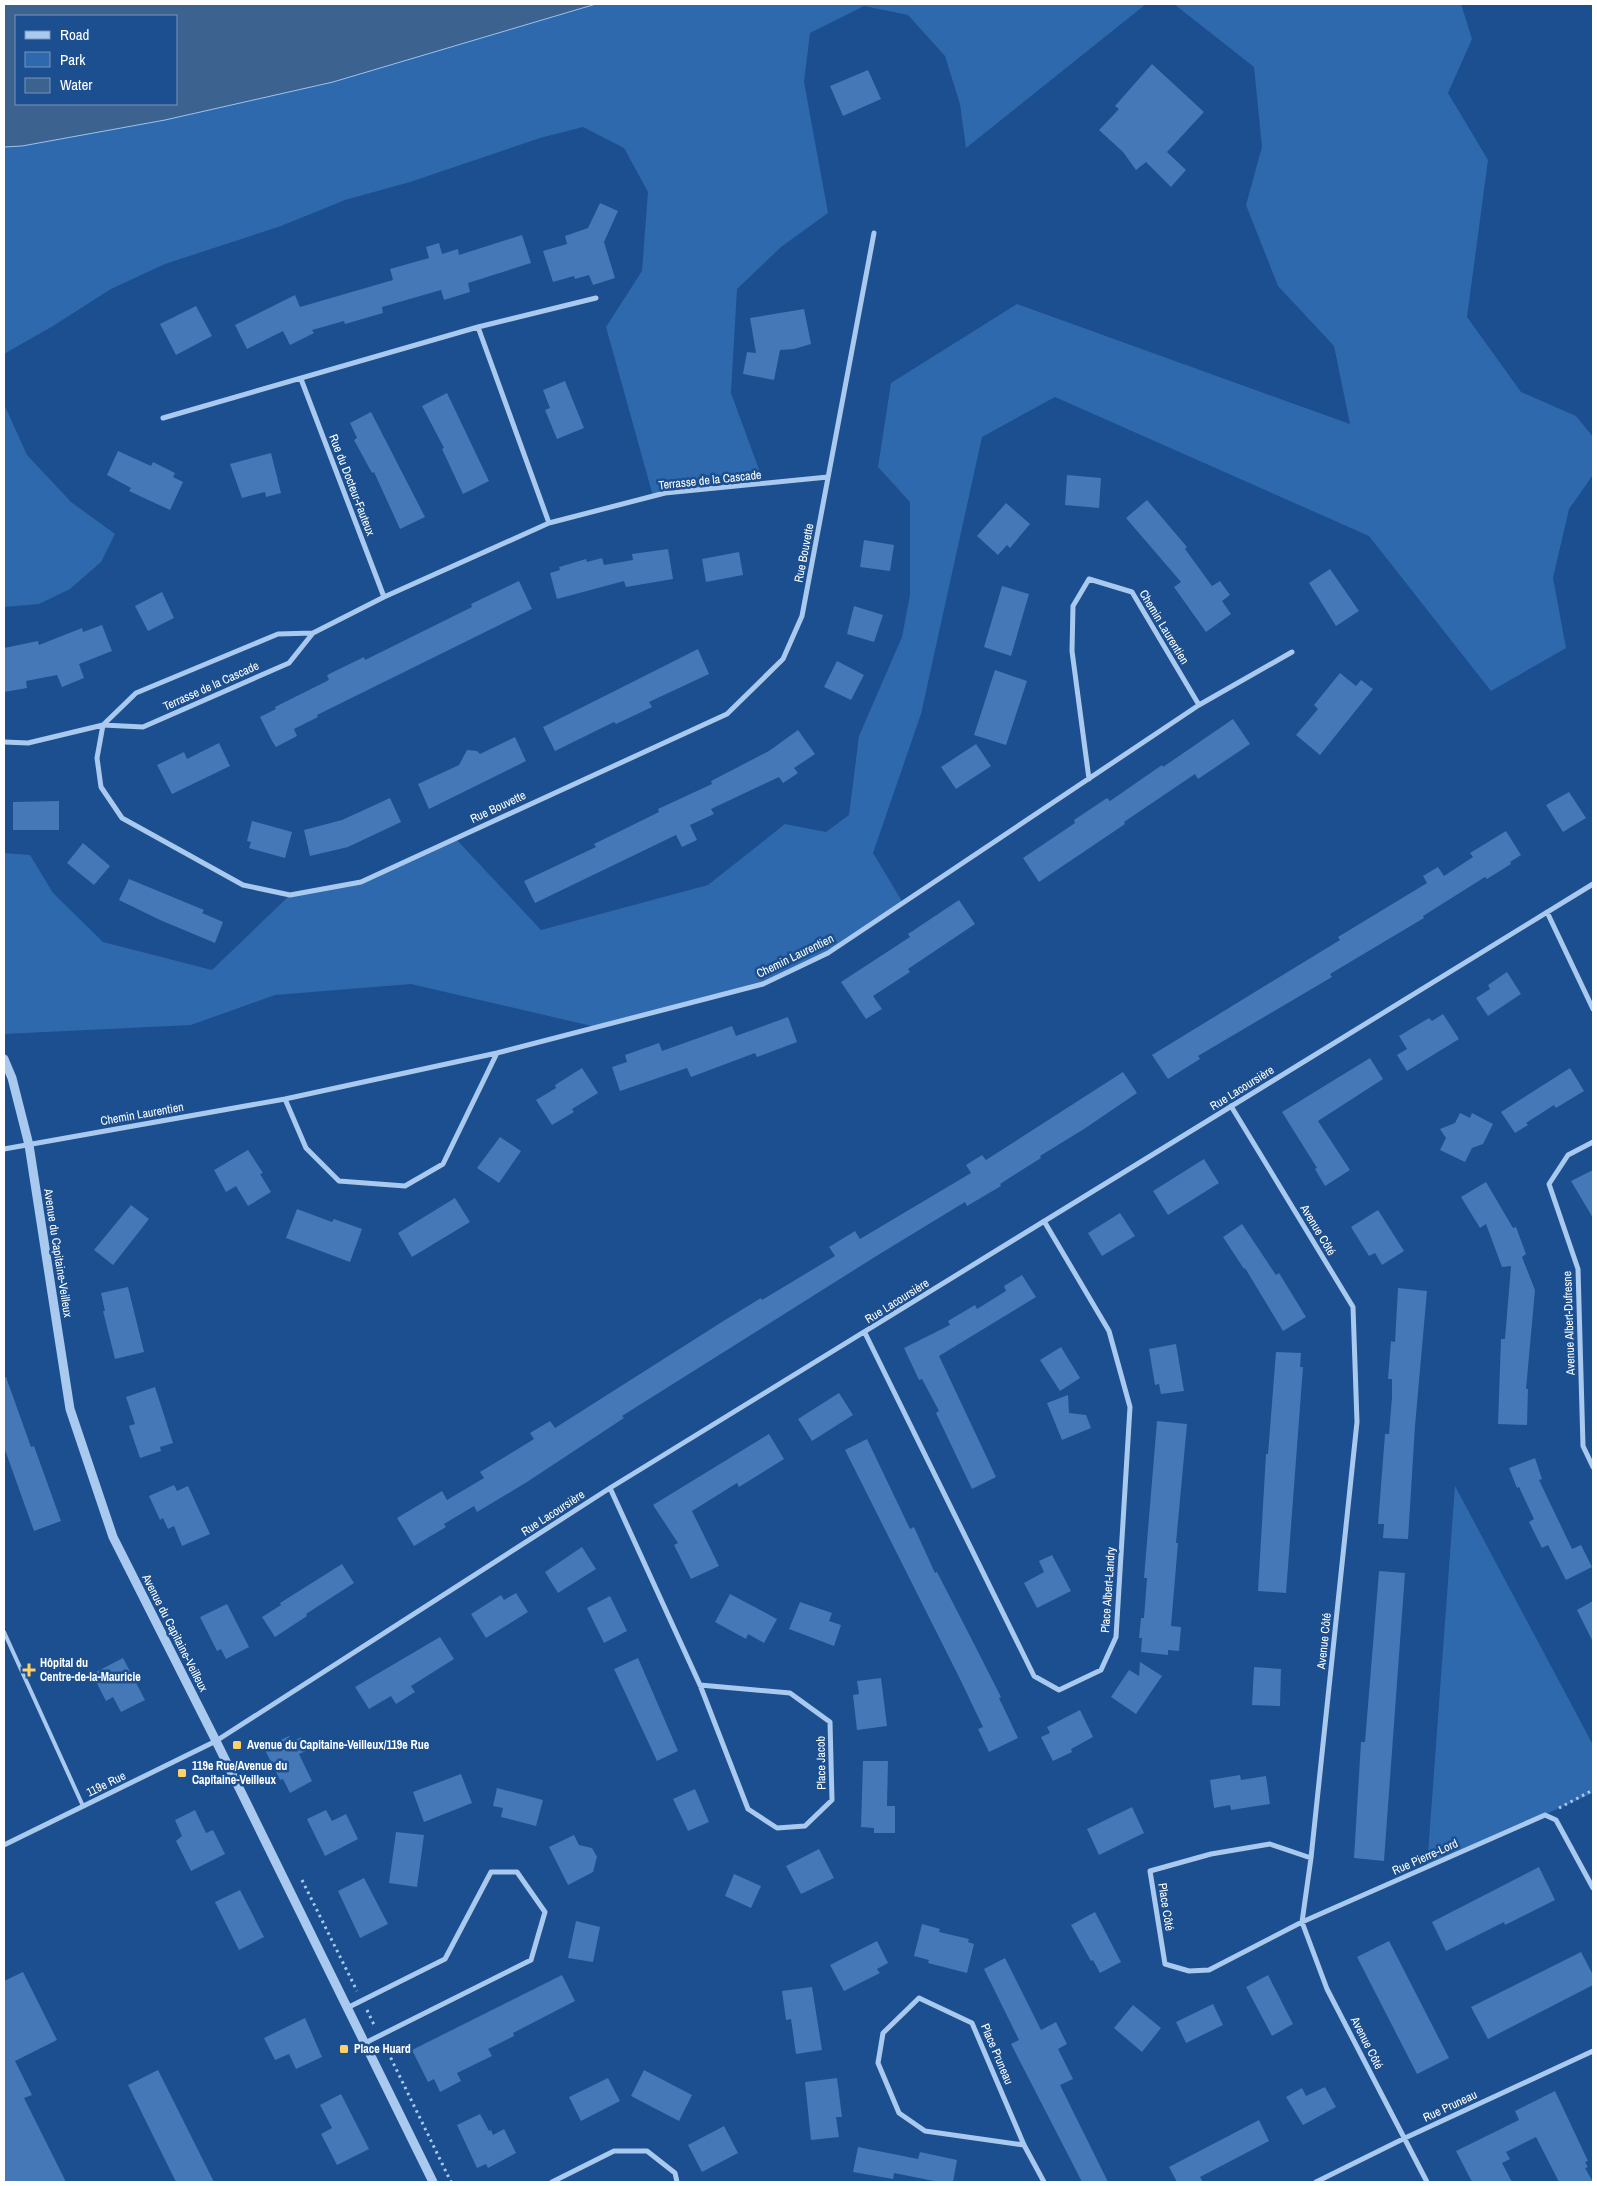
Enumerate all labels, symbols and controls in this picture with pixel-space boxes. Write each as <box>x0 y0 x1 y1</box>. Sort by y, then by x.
legend <box>15 15 178 105</box>
text: Road <box>60 24 89 45</box>
text: Park <box>60 49 86 70</box>
text: Water <box>60 74 92 95</box>
street label: Rue du Docteur-Fauteux <box>325 432 379 538</box>
street label: Terrasse de la Cascade <box>658 467 762 493</box>
street label: Rue Bouvette <box>790 522 818 584</box>
street label: Chemin Laurentien <box>1135 587 1193 667</box>
street label: Terrasse de la Cascade <box>161 658 261 714</box>
street label: Rue Bouvette <box>468 787 528 827</box>
street label: Chemin Laurentien <box>754 930 836 982</box>
street label: Rue Lacoursière <box>1207 1062 1277 1114</box>
street label: Chemin Laurentien <box>99 1099 185 1129</box>
street label: Avenue du Capitaine-Veilleux <box>40 1187 76 1319</box>
street label: Avenue Côté <box>1296 1201 1339 1258</box>
street label: Avenue Albert-Dufresne <box>1559 1271 1579 1376</box>
street label: Rue Lacoursière <box>862 1275 932 1327</box>
street label: Rue Lacoursière <box>518 1486 588 1540</box>
street label: Place Albert-Landry <box>1097 1547 1119 1633</box>
street label: Avenue du Capitaine-Veilleux <box>138 1571 212 1695</box>
street label: Avenue Côté <box>1313 1612 1335 1671</box>
place label: Hôpital du Centre-de-la-Mauricie <box>40 1655 141 1685</box>
marker: Hôpital du Centre-de-la-Mauricie <box>22 1663 36 1677</box>
street label: Place Jacob <box>813 1736 829 1790</box>
place label: Avenue du Capitaine-Veilleux/119e Rue <box>247 1737 430 1753</box>
marker: Avenue du Capitaine-Veilleux/119e Rue <box>231 1739 243 1751</box>
place label: 119e Rue/Avenue du Capitaine-Veilleux <box>192 1758 287 1788</box>
marker: 119e Rue/Avenue du Capitaine-Veilleux <box>176 1767 188 1779</box>
street label: 119e Rue <box>84 1768 128 1800</box>
street label: Rue Pierre-Lord <box>1390 1835 1460 1879</box>
street label: Place Côté <box>1154 1882 1178 1932</box>
street label: Avenue Côté <box>1347 2013 1387 2072</box>
street label: Place Pruneau <box>977 2021 1017 2087</box>
place label: Place Huard <box>354 2041 411 2057</box>
marker: Place Huard <box>338 2043 350 2055</box>
street label: Rue Pruneau <box>1420 2086 1480 2126</box>

